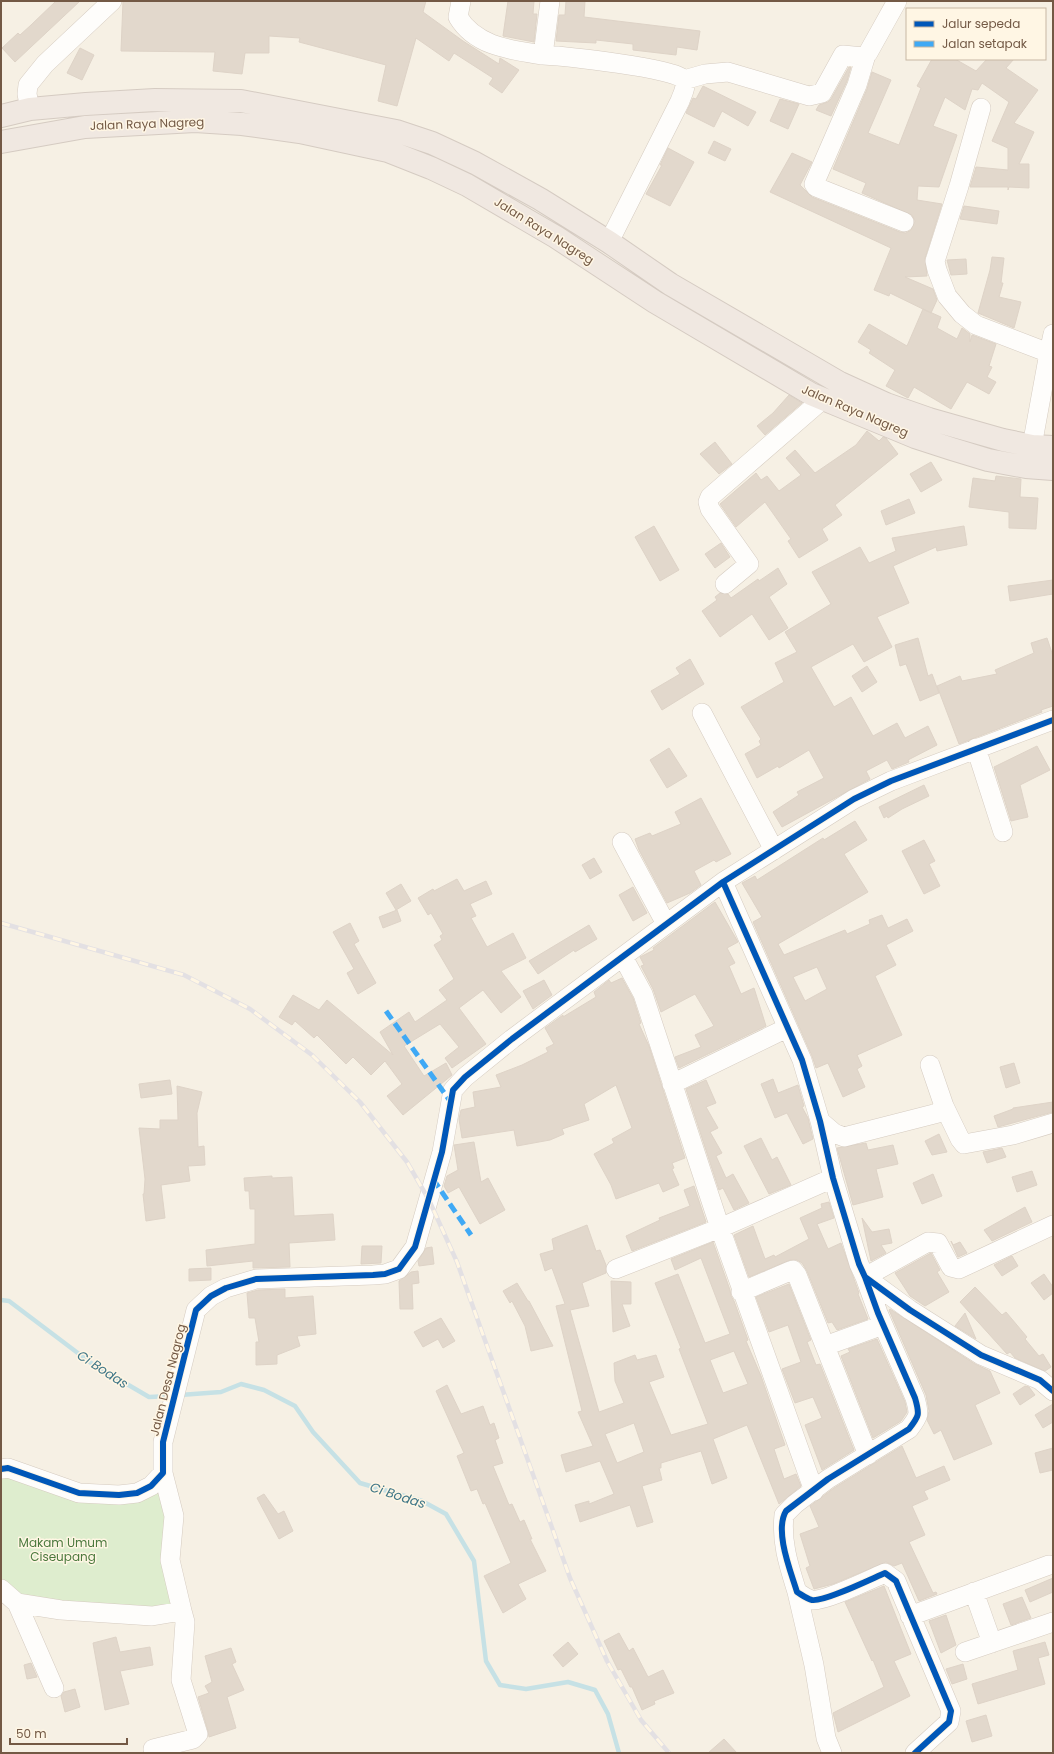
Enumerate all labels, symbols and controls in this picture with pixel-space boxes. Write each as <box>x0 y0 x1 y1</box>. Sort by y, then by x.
legend <box>906 8 1046 60</box>
text: Jalur sepeda <box>942 15 1020 32</box>
text: Jalan setapak <box>942 35 1028 52</box>
street label: Jalan Raya Nagreg <box>89 113 205 134</box>
street label: Jalan Raya Nagreg <box>491 193 597 268</box>
street label: Jalan Raya Nagreg <box>799 380 911 441</box>
street label: Jalan Desa Nagrog <box>145 1322 190 1438</box>
water label: Ci Bodas <box>73 1346 132 1393</box>
water label: Ci Bodas <box>367 1478 428 1513</box>
park label: Makam Umum Ciseupang <box>19 1534 107 1565</box>
scale bar <box>10 1720 127 1746</box>
text: 50 m <box>16 1725 47 1742</box>

